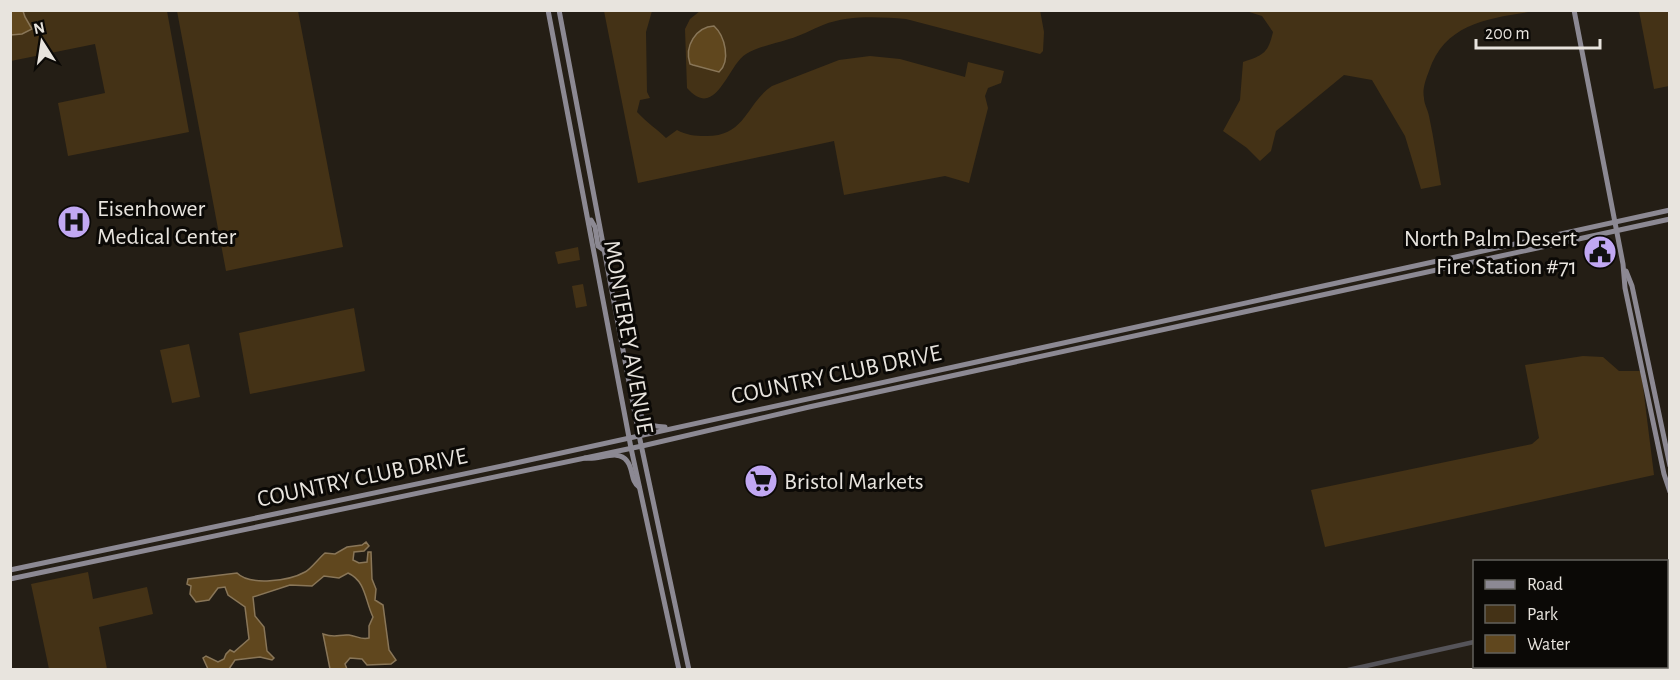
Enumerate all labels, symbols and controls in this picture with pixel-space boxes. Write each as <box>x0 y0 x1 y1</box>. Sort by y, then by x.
north arrow <box>12 12 72 72</box>
scale bar <box>1476 12 1600 50</box>
text: N <box>32 19 46 37</box>
text: 200 m <box>1485 25 1530 43</box>
place label: Eisenhower Medical Center <box>97 197 237 249</box>
hospital icon: Eisenhower Medical Center <box>56 204 92 240</box>
place label: North Palm Desert Fire Station #71 <box>1404 227 1577 279</box>
public building icon: North Palm Desert Fire Station #71 <box>1582 234 1618 270</box>
street label: MONTEREY AVENUE <box>599 238 657 436</box>
street label: COUNTRY CLUB DRIVE <box>729 341 944 409</box>
street label: COUNTRY CLUB DRIVE <box>255 444 470 512</box>
supermarket icon: Bristol Markets <box>743 463 779 499</box>
place label: Bristol Markets <box>784 470 924 494</box>
legend <box>1473 560 1668 668</box>
text: Road <box>1527 576 1563 594</box>
text: Park <box>1527 606 1559 624</box>
text: Water <box>1527 636 1570 654</box>

